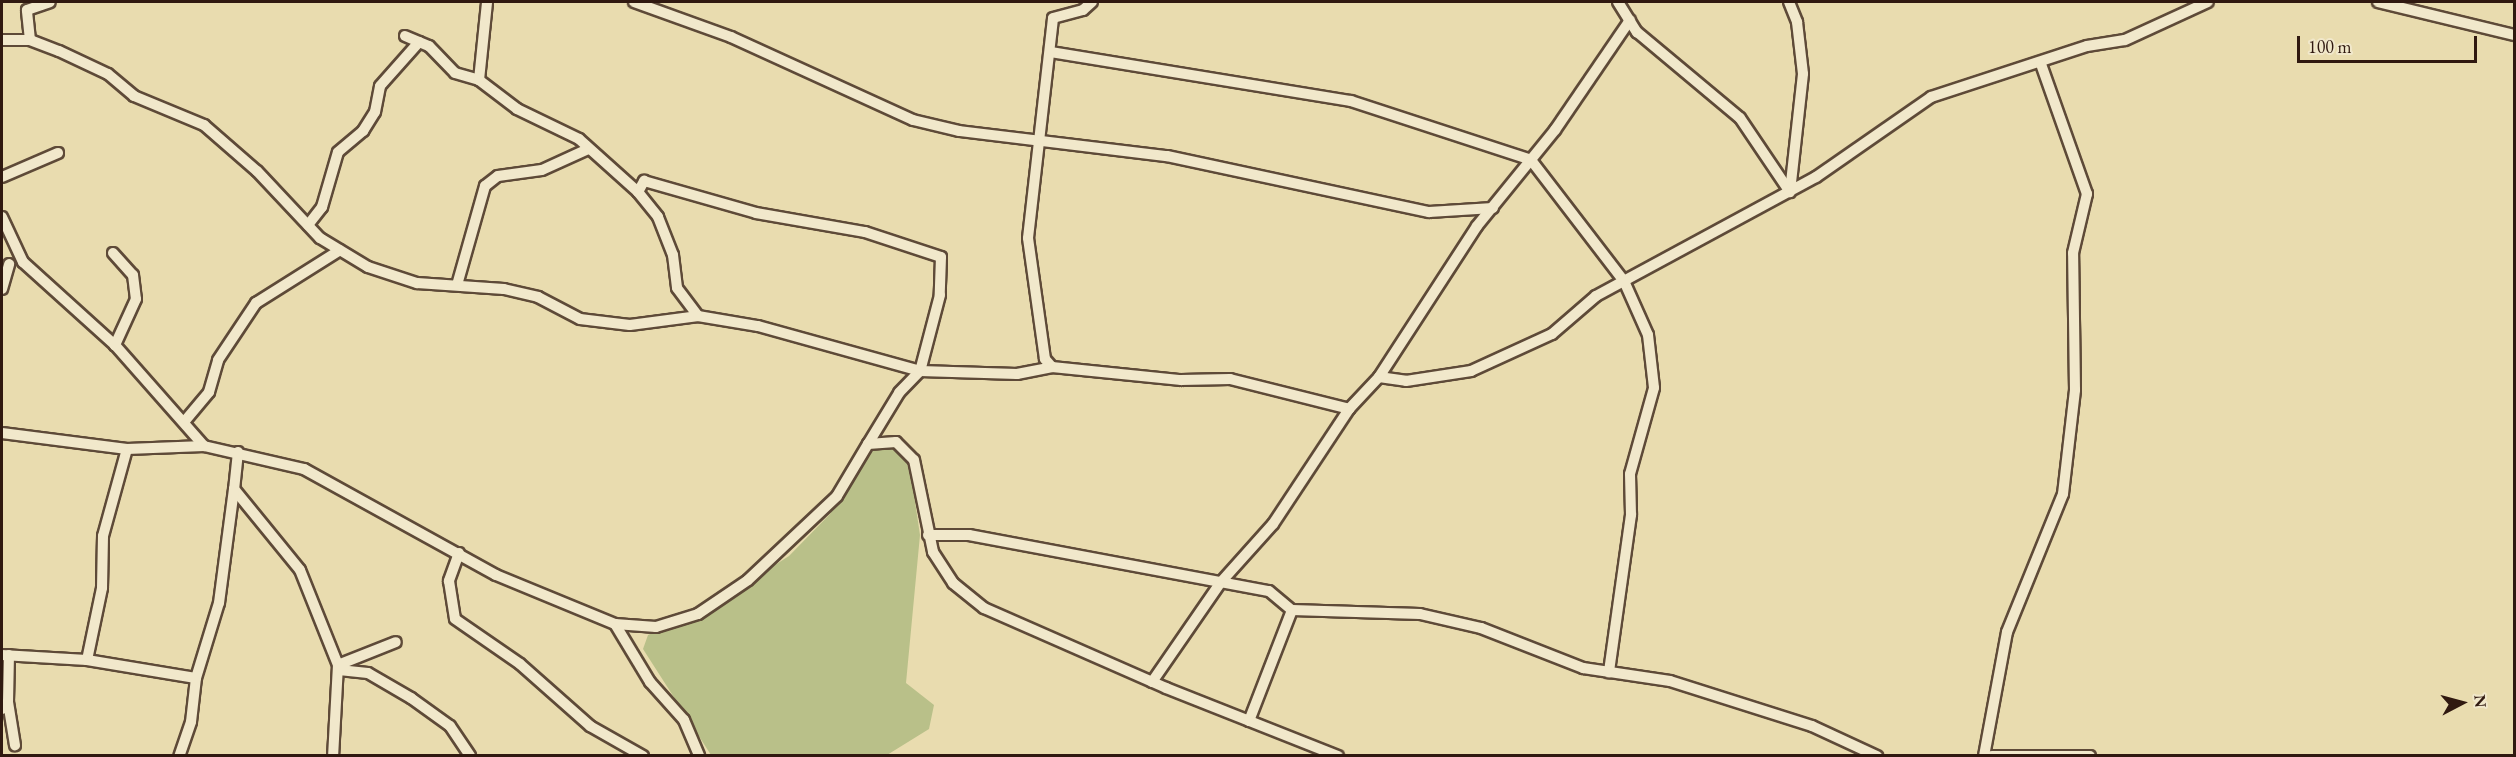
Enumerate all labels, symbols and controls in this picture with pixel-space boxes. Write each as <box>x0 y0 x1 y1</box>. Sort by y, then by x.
scale bar <box>2300 24 2480 62</box>
text: 100 m <box>2308 35 2352 58</box>
north arrow <box>2432 673 2492 733</box>
text: N <box>2469 694 2492 709</box>

